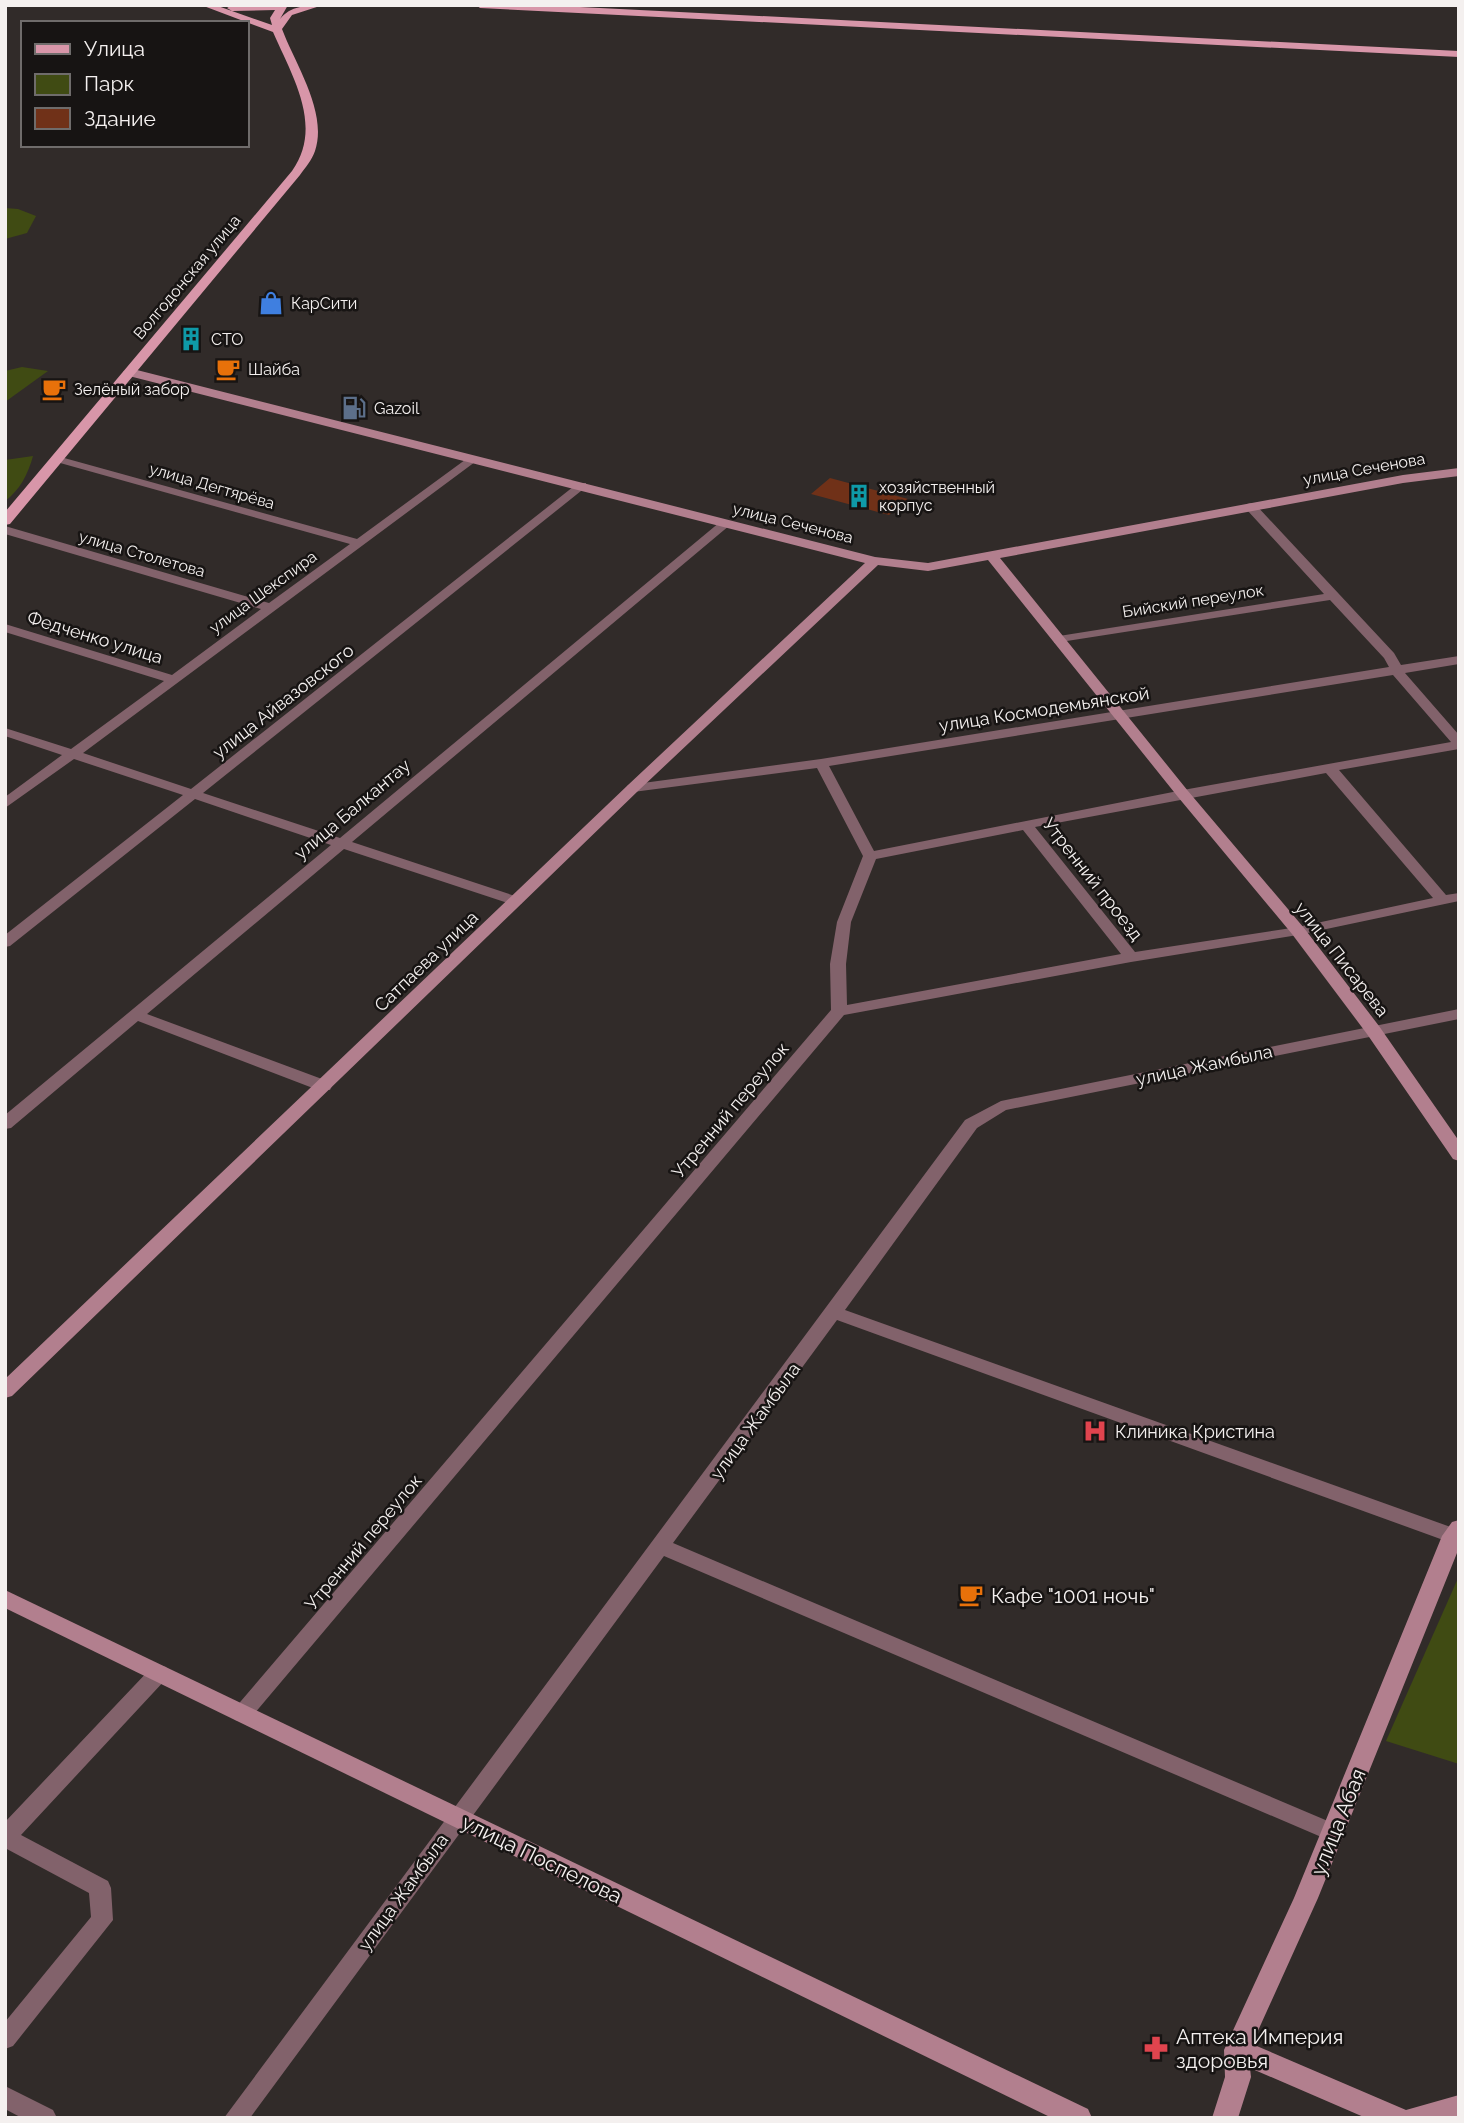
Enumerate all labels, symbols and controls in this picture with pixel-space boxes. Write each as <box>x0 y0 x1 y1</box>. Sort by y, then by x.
legend <box>21 21 248 147</box>
text: Улица <box>84 36 145 61</box>
text: Парк <box>84 71 134 96</box>
text: Здание <box>84 106 156 131</box>
street label: Волгодонская улица <box>129 211 245 343</box>
shop icon: КарСити <box>257 289 285 317</box>
place label: КарСити <box>291 294 357 313</box>
building icon: СТО <box>177 325 205 353</box>
place label: СТО <box>211 330 243 349</box>
cafe icon: Шайба <box>214 355 242 383</box>
place label: Шайба <box>248 360 300 379</box>
cafe icon: Зелёный забор <box>40 375 68 403</box>
place label: Зелёный забор <box>74 380 190 399</box>
fuel station icon: Gazoil <box>340 394 368 422</box>
place label: Gazoil <box>374 399 420 418</box>
street label: улица Сеченова <box>1302 449 1426 489</box>
street label: улица Дегтярёва <box>147 459 277 513</box>
place label: хозяйственный корпус <box>879 478 995 515</box>
building icon: хозяйственный корпус <box>845 482 873 510</box>
street label: улица Сеченова <box>731 499 855 547</box>
street label: улица Столетова <box>77 527 207 581</box>
street label: улица Шекспира <box>206 547 320 637</box>
street label: Бийский переулок <box>1121 580 1265 622</box>
street label: Федченко улица <box>25 606 165 668</box>
street label: улица Айвазовского <box>208 639 358 763</box>
street label: улица Космодемьянской <box>937 682 1151 736</box>
street label: улица Балкантау <box>290 754 414 864</box>
street label: Утренний проезд <box>1039 814 1147 944</box>
street label: улица Писарева <box>1291 897 1393 1021</box>
street label: Сатпаева улица <box>370 906 482 1016</box>
street label: Утренний переулок <box>667 1038 793 1182</box>
street label: улица Жамбыла <box>1134 1040 1274 1090</box>
street label: улица Жамбыла <box>706 1359 804 1483</box>
hospital icon: Клиника Кристина <box>1081 1417 1109 1445</box>
place label: Клиника Кристина <box>1115 1421 1275 1442</box>
street label: Утренний переулок <box>300 1470 426 1614</box>
cafe icon: Кафе "1001 ночь" <box>957 1581 985 1609</box>
place label: Кафе "1001 ночь" <box>991 1583 1155 1608</box>
street label: улица Абая <box>1305 1765 1371 1879</box>
street label: улица Поспелова <box>458 1809 626 1909</box>
street label: улица Жамбыла <box>354 1830 452 1954</box>
place label: Аптека Империя здоровья <box>1176 2024 1343 2073</box>
pharmacy icon: Аптека Империя здоровья <box>1142 2034 1170 2062</box>

